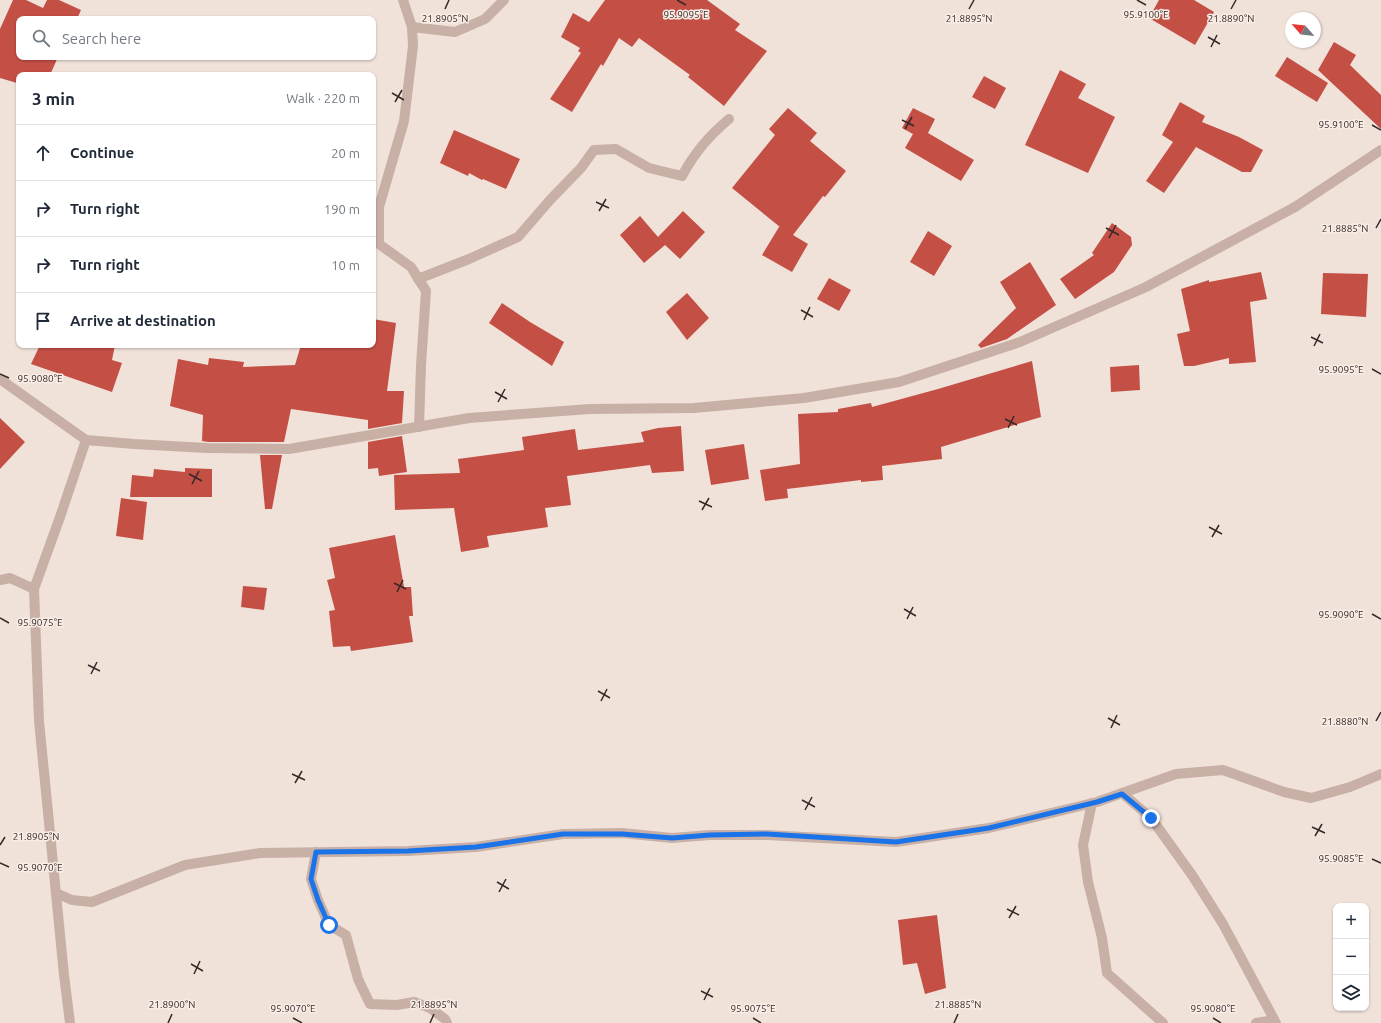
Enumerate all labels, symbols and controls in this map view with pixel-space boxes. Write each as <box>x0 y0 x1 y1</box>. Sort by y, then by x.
text: 95.9095°E <box>663 9 709 20</box>
text: 95.9100°E <box>1123 9 1169 20</box>
north arrow <box>1285 12 1321 48</box>
text: 21.8905°N <box>422 13 468 24</box>
text: 21.8895°N <box>946 13 992 24</box>
text: 21.8890°N <box>1208 13 1254 24</box>
search box <box>16 16 376 60</box>
icon: search <box>30 27 52 49</box>
text: Search here <box>62 30 141 47</box>
text: 3 min <box>32 89 75 108</box>
text: Walk · 220 m <box>286 91 360 105</box>
text: 95.9100°E <box>1318 119 1364 130</box>
icon: ahead <box>32 142 54 164</box>
text: Continue <box>70 144 134 161</box>
text: 20 m <box>331 146 360 160</box>
icon: right <box>32 198 54 220</box>
text: Turn right <box>70 200 140 217</box>
text: 190 m <box>324 202 360 216</box>
text: 21.8885°N <box>1322 223 1368 234</box>
icon: right <box>32 254 54 276</box>
text: Turn right <box>70 256 140 273</box>
text: 10 m <box>331 258 360 272</box>
icon: arrive <box>32 310 54 332</box>
text: Arrive at destination <box>70 312 216 329</box>
text: 95.9095°E <box>1318 364 1364 375</box>
text: 95.9080°E <box>17 373 63 384</box>
text: 95.9090°E <box>1318 609 1364 620</box>
text: 95.9075°E <box>17 617 63 628</box>
text: 21.8880°N <box>1322 716 1368 727</box>
route end <box>1142 809 1160 827</box>
text: 21.8905°N <box>13 831 59 842</box>
text: 95.9085°E <box>1318 853 1364 864</box>
text: 95.9070°E <box>17 862 63 873</box>
map controls <box>1333 903 1369 1011</box>
button: + <box>1333 903 1369 939</box>
route start <box>320 916 338 934</box>
button: − <box>1333 939 1369 975</box>
button: layers <box>1333 975 1369 1011</box>
text: 21.8900°N <box>149 999 195 1010</box>
text: 21.8895°N <box>411 999 457 1010</box>
text: 21.8885°N <box>935 999 981 1010</box>
text: 95.9070°E <box>270 1003 316 1014</box>
text: 95.9075°E <box>730 1003 776 1014</box>
text: 95.9080°E <box>1190 1003 1236 1014</box>

